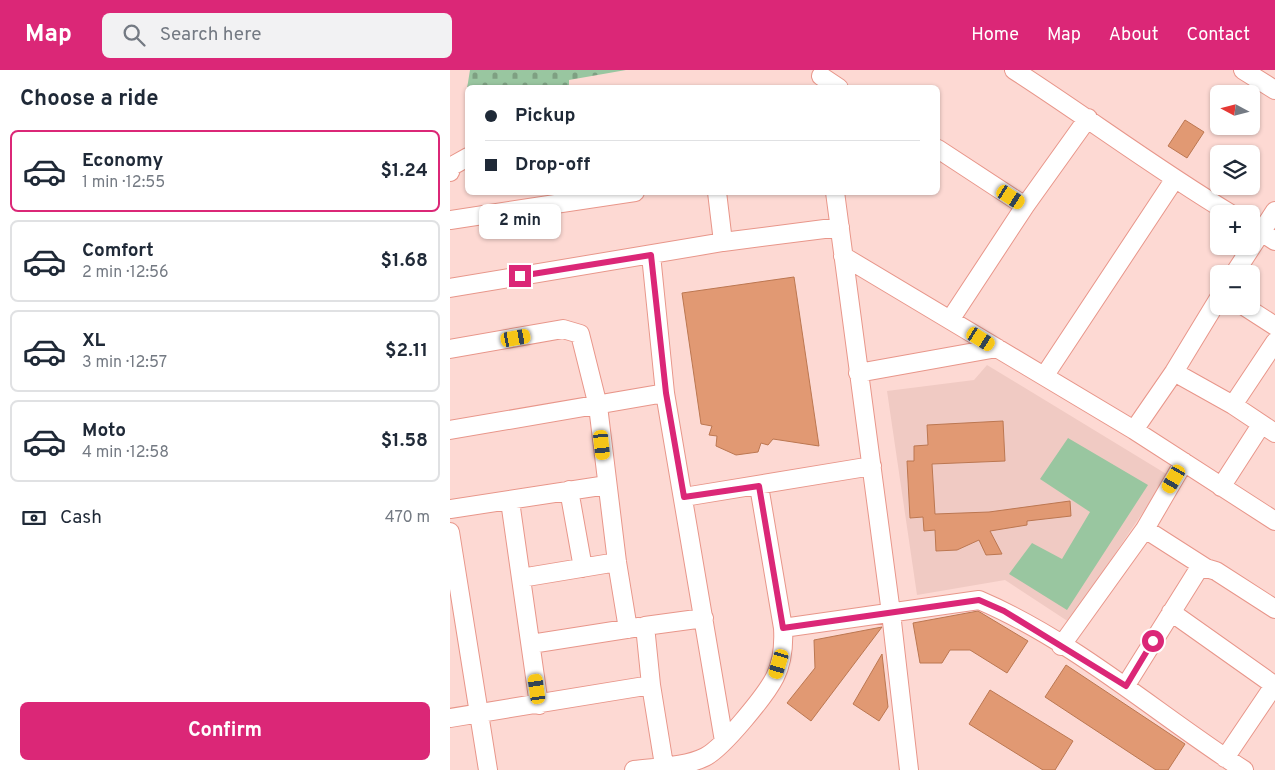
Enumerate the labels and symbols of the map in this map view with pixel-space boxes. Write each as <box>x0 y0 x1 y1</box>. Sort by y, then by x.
north arrow <box>1210 85 1260 135</box>
car <box>994 183 1027 211</box>
callout: 2 min <box>479 204 561 238</box>
route end <box>509 265 531 287</box>
car <box>964 325 997 353</box>
car <box>499 328 532 348</box>
car <box>592 429 611 461</box>
car <box>1160 462 1187 496</box>
route start <box>1142 630 1164 652</box>
car <box>767 647 790 681</box>
car <box>527 673 546 705</box>

